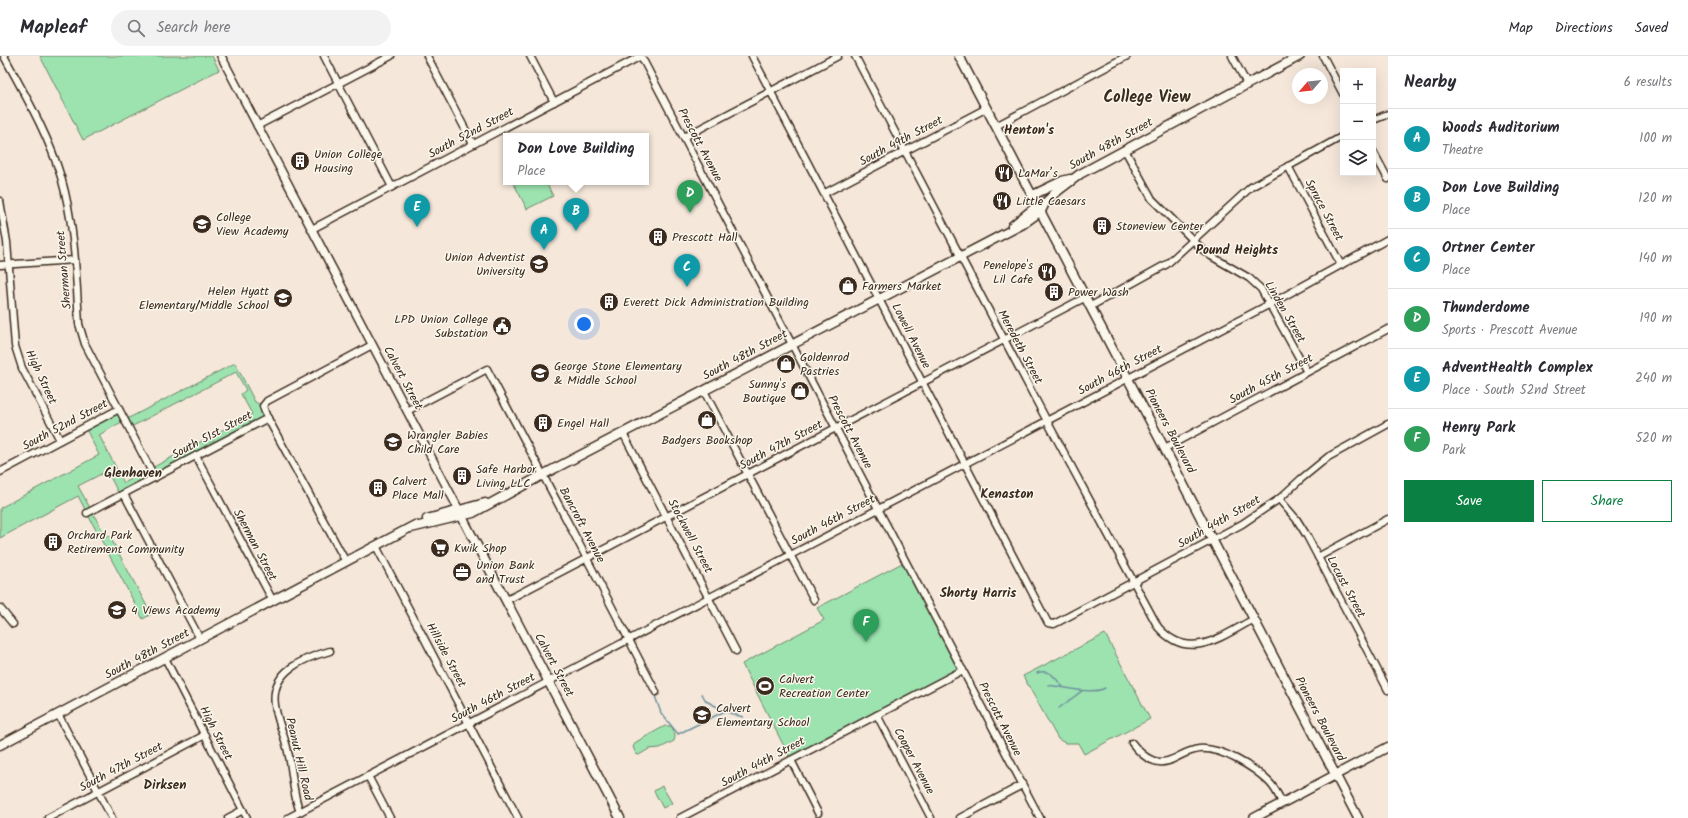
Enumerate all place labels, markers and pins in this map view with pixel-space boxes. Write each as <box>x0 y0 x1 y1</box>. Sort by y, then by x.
place label: Union College Housing <box>314 145 383 178</box>
building icon: Union College Housing <box>289 150 311 172</box>
restaurant icon: LaMar’s <box>993 162 1015 184</box>
place label: LaMar’s <box>1018 164 1058 183</box>
pin: D <box>677 180 703 213</box>
restaurant icon: Little Caesars <box>991 190 1013 212</box>
place label: Little Caesars <box>1016 192 1086 211</box>
pin: E <box>404 194 430 227</box>
pin: B <box>563 198 589 231</box>
place label: College View Academy <box>216 208 289 241</box>
school or university icon: College View Academy <box>191 213 213 235</box>
building icon: Stoneview Center <box>1091 215 1113 237</box>
pin: A <box>531 217 557 250</box>
place label: Stoneview Center <box>1116 217 1204 236</box>
building icon: Prescott Hall <box>647 226 669 248</box>
place label: Prescott Hall <box>672 228 737 247</box>
place label: Union Adventist University <box>445 248 525 281</box>
school or university icon: Union Adventist University <box>528 253 550 275</box>
pin: C <box>674 254 700 287</box>
place label: Penelope's Lil Cafe <box>983 256 1034 289</box>
restaurant icon: Penelope's Lil Cafe <box>1036 261 1058 283</box>
shop icon: Farmers Market <box>837 275 859 297</box>
place label: Farmers Market <box>862 277 942 296</box>
building icon: Power Wash <box>1043 281 1065 303</box>
place label: Helen Hyatt Elementary/Middle School <box>139 282 269 315</box>
place label: Power Wash <box>1068 283 1129 302</box>
school or university icon: Helen Hyatt Elementary/Middle School <box>272 287 294 309</box>
building icon: Everett Dick Administration Building <box>598 291 620 313</box>
place label: Everett Dick Administration Building <box>623 293 809 312</box>
place label: LPD Union College Substation <box>394 310 489 343</box>
public building icon: LPD Union College Substation <box>491 315 513 337</box>
place label: Goldenrod Pastries <box>800 348 850 381</box>
shop icon: Goldenrod Pastries <box>775 353 797 375</box>
place label: George Stone Elementary & Middle School <box>554 357 682 390</box>
school or university icon: George Stone Elementary & Middle School <box>529 362 551 384</box>
place label: Sunny's Boutique <box>743 375 787 408</box>
shop icon: Sunny's Boutique <box>789 380 811 402</box>
shop icon: Badgers Bookshop <box>696 409 718 431</box>
building icon: Engel Hall <box>532 412 554 434</box>
place label: Engel Hall <box>557 414 609 433</box>
place label: Wrangler Babies Child Care <box>407 426 488 459</box>
school or university icon: Wrangler Babies Child Care <box>382 431 404 453</box>
place label: Badgers Bookshop <box>661 431 753 450</box>
place label: Safe Harbor Living LLC <box>476 460 537 493</box>
building icon: Safe Harbor Living LLC <box>451 465 473 487</box>
place label: Calvert Place Mall <box>392 472 444 505</box>
building icon: Calvert Place Mall <box>367 477 389 499</box>
place label: Orchard Park Retirement Community <box>67 526 184 559</box>
building icon: Orchard Park Retirement Community <box>42 531 64 553</box>
supermarket icon: Kwik Shop <box>429 537 451 559</box>
place label: Kwik Shop <box>454 539 507 558</box>
place label: Union Bank and Trust <box>476 556 535 589</box>
office icon: Union Bank and Trust <box>451 561 473 583</box>
school or university icon: 4 Views Academy <box>106 599 128 621</box>
place label: 4 Views Academy <box>131 601 220 620</box>
pin: F <box>853 609 879 642</box>
place label: Calvert Recreation Center <box>779 670 870 703</box>
sports icon: Calvert Recreation Center <box>754 675 776 697</box>
place label: Calvert Elementary School <box>716 699 809 732</box>
school or university icon: Calvert Elementary School <box>691 704 713 726</box>

